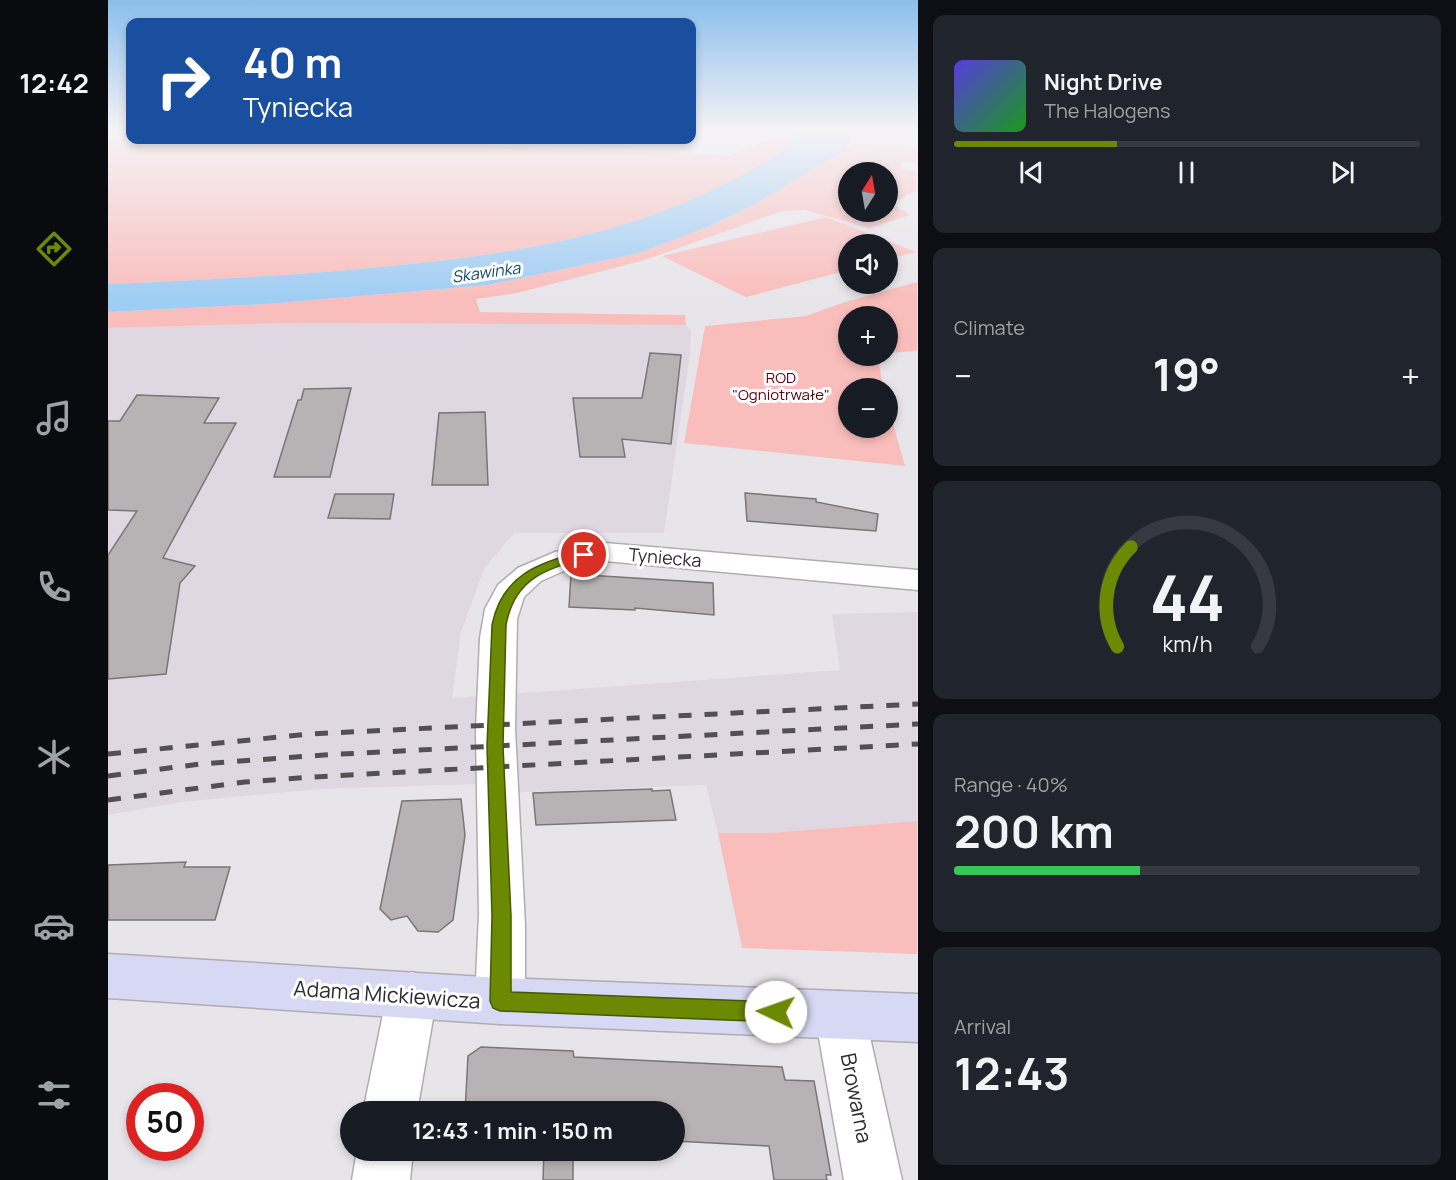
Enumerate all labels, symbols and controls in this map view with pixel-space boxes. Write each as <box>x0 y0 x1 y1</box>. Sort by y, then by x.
text: 40 m <box>243 33 342 91</box>
icon: right <box>144 42 222 120</box>
text: 12:42 <box>19 64 89 101</box>
text: Night Drive <box>1044 67 1163 97</box>
text: Tyniecka <box>243 88 353 125</box>
text: The Halogens <box>1044 97 1170 124</box>
icon: previous <box>1015 156 1048 189</box>
icon: pause <box>1170 156 1203 189</box>
icon: next <box>1326 156 1359 189</box>
north arrow <box>838 162 898 222</box>
map controls <box>838 162 898 438</box>
icon: directions <box>33 228 75 270</box>
button: sound <box>838 234 898 294</box>
water label: Skawinka <box>450 256 523 288</box>
button: + <box>838 306 898 366</box>
text: Climate <box>954 314 1025 341</box>
text: 19° <box>1152 343 1220 405</box>
text: − <box>954 353 972 398</box>
text: + <box>1401 353 1420 398</box>
park label: ROD "Ogniotrwałe" <box>732 367 830 405</box>
button: − <box>838 378 898 438</box>
icon: music <box>33 397 75 439</box>
pin <box>558 529 609 580</box>
icon: arrive <box>567 538 600 571</box>
street label: Tyniecka <box>627 542 703 572</box>
text: 44 <box>1149 554 1225 640</box>
icon: phone <box>33 566 75 608</box>
text: km/h <box>1162 629 1212 658</box>
icon: climate <box>33 736 75 778</box>
text: Range · 40% <box>954 771 1068 798</box>
text: 200 km <box>954 800 1114 862</box>
icon: car <box>33 905 75 947</box>
street label: Adama Mickiewicza <box>293 974 481 1014</box>
position arrow <box>744 980 808 1044</box>
text: Arrival <box>954 1013 1011 1040</box>
text: 12:43 <box>954 1042 1069 1104</box>
street label: Browarna <box>835 1051 879 1145</box>
icon: filters <box>33 1074 75 1116</box>
speed limit sign: 50 <box>126 1083 204 1161</box>
text: 12:43 · 1 min · 150 m <box>412 1116 613 1146</box>

